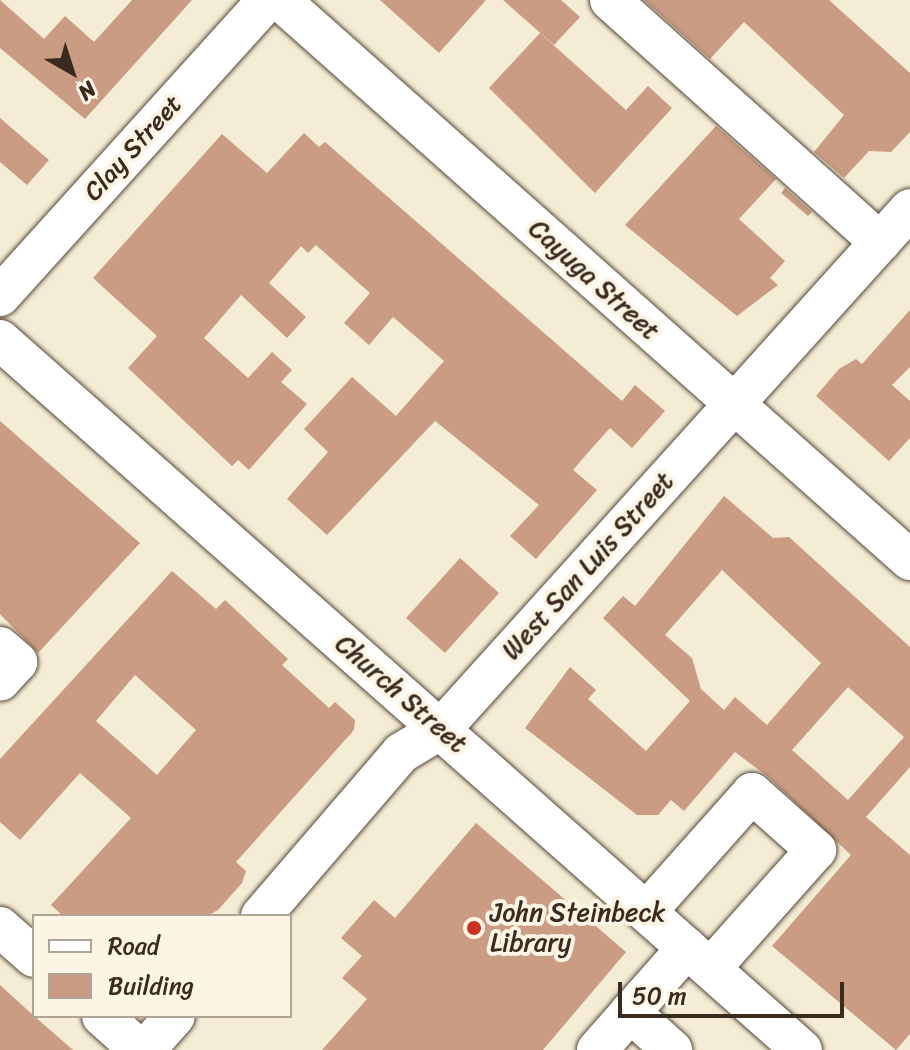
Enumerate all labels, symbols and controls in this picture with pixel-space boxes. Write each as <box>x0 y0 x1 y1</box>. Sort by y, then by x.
north arrow <box>32 32 112 112</box>
text: N <box>69 71 106 111</box>
street label: Clay Street <box>77 88 189 208</box>
street label: Cayuga Street <box>522 213 666 347</box>
street label: West San Luis Street <box>496 466 680 666</box>
street label: Church Street <box>329 629 473 759</box>
place label: John Steinbeck Library <box>490 897 665 958</box>
legend <box>32 914 292 1018</box>
marker: John Steinbeck Library <box>465 919 483 937</box>
text: Road <box>108 925 159 967</box>
text: Building <box>108 965 194 1007</box>
scale bar <box>622 966 848 1016</box>
text: 50 m <box>632 975 687 1017</box>

